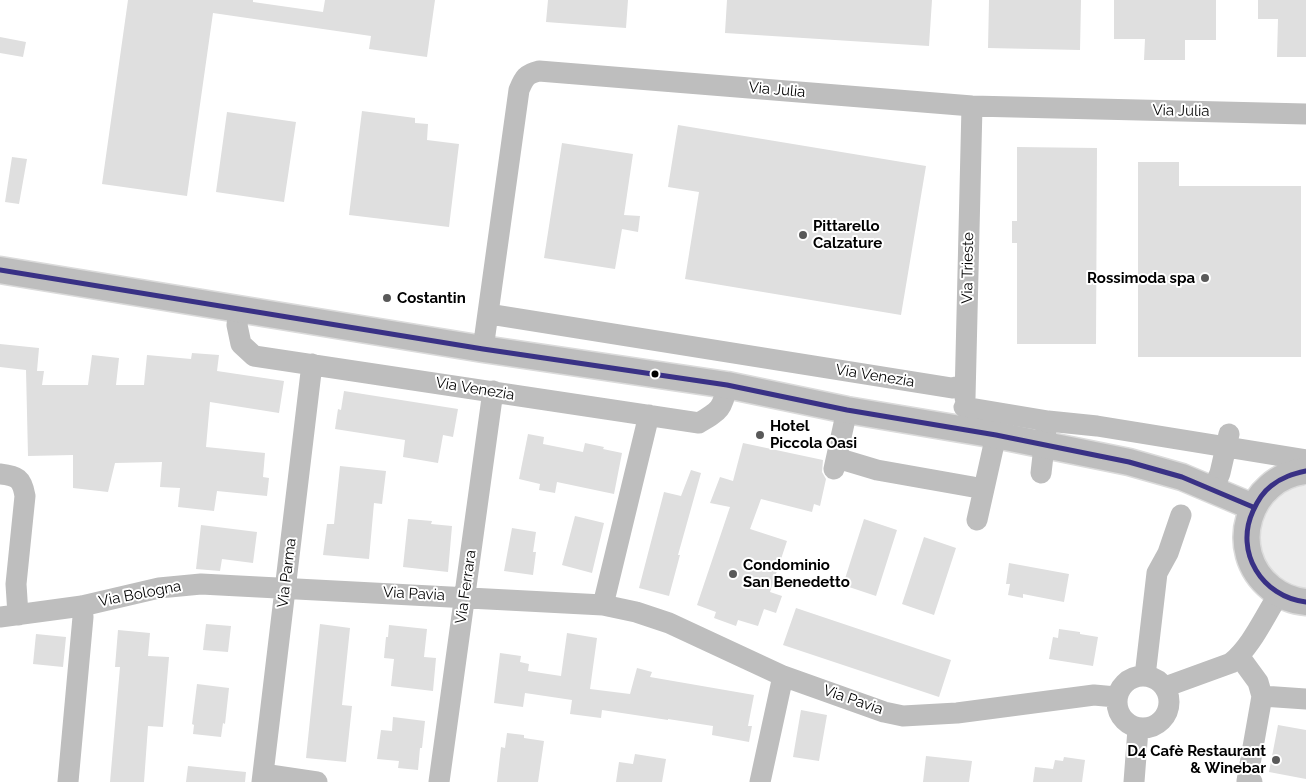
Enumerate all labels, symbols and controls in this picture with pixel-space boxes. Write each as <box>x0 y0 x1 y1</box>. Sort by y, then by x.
street label: Via Julia <box>748 79 806 101</box>
street label: Via Julia <box>1152 102 1210 120</box>
place label: Pittarello Calzature <box>813 217 882 252</box>
marker: Pittarello Calzature <box>797 229 809 241</box>
street label: Via Trieste <box>958 232 978 304</box>
place label: Rossimoda spa <box>1087 269 1195 287</box>
marker: Rossimoda spa <box>1199 272 1211 284</box>
place label: Costantin <box>397 289 466 307</box>
marker: Costantin <box>381 292 393 304</box>
street label: Via Venezia <box>834 361 916 391</box>
unlabelled marker <box>650 369 660 379</box>
street label: Via Venezia <box>434 374 516 404</box>
place label: Hotel Piccola Oasi <box>770 417 857 452</box>
marker: Hotel Piccola Oasi <box>754 429 766 441</box>
street label: Via Parma <box>274 537 300 609</box>
street label: Via Ferrara <box>452 549 480 625</box>
place label: Condominio San Benedetto <box>743 556 850 591</box>
marker: Condominio San Benedetto <box>727 568 739 580</box>
street label: Via Bologna <box>97 577 183 611</box>
street label: Via Pavia <box>383 583 445 605</box>
street label: Via Pavia <box>821 681 885 719</box>
place label: D4 Cafè Restaurant & Winebar <box>1127 742 1266 777</box>
marker: D4 Cafè Restaurant & Winebar <box>1270 754 1282 766</box>

